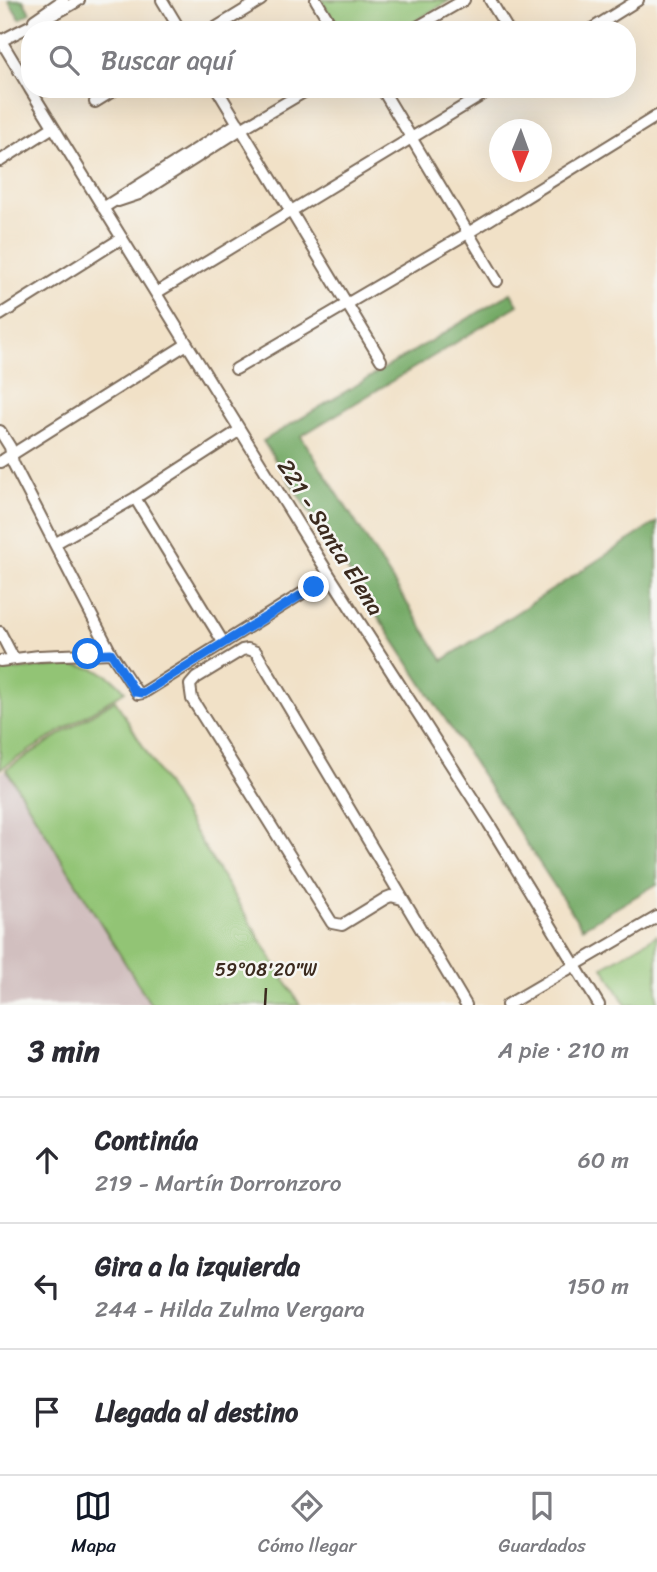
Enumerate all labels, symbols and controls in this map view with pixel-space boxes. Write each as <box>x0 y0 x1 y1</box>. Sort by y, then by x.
search box <box>21 21 636 98</box>
text: Buscar aquí <box>101 37 234 83</box>
icon: search <box>45 41 83 79</box>
north arrow <box>489 119 552 182</box>
street label: 221 - Santa Elena <box>266 450 395 624</box>
route end <box>298 571 329 602</box>
route start <box>72 638 103 669</box>
text: 59°08'20"W <box>215 954 318 986</box>
text: 3 min <box>28 1024 100 1078</box>
text: A pie · 210 m <box>498 1030 629 1071</box>
text: Continúa <box>95 1117 198 1163</box>
text: 60 m <box>578 1140 629 1181</box>
icon: ahead <box>28 1141 66 1179</box>
text: 219 - Martín Dorronzoro <box>95 1163 341 1204</box>
text: Gira a la izquierda <box>95 1243 300 1289</box>
text: 150 m <box>567 1266 629 1307</box>
icon: left <box>28 1267 66 1305</box>
text: 244 - Hilda Zulma Vergara <box>95 1289 365 1330</box>
text: Llegada al destino <box>95 1389 298 1435</box>
icon: arrive <box>28 1393 66 1431</box>
tab: Mapa <box>71 1487 116 1562</box>
tab: Cómo llegar <box>258 1487 356 1562</box>
tab: Guardados <box>499 1487 586 1562</box>

